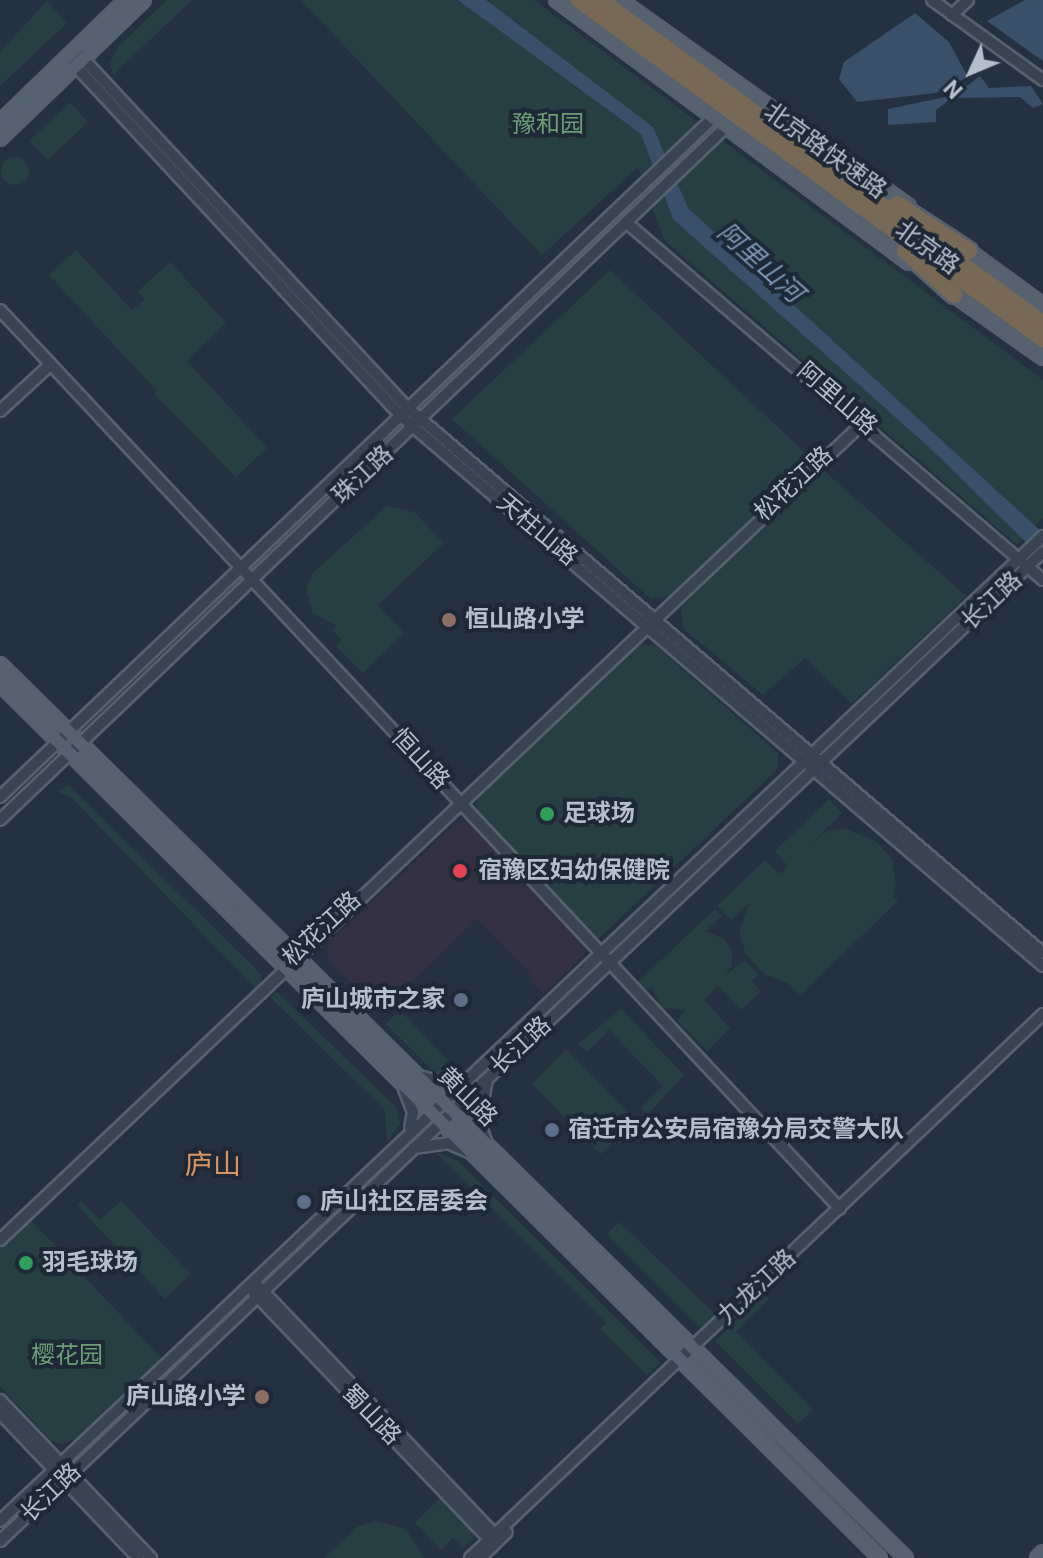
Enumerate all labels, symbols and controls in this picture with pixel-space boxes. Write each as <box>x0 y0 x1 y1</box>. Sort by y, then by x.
north arrow <box>931 32 1011 112</box>
text: N <box>939 75 968 103</box>
street label: 北京路快速路 <box>758 97 892 205</box>
park label: 豫和园 <box>512 111 584 139</box>
street label: 北京路 <box>889 215 965 281</box>
water label: 阿里山河 <box>711 217 809 309</box>
street label: 阿里山路 <box>791 357 883 441</box>
street label: 珠江路 <box>327 440 399 510</box>
street label: 松花江路 <box>749 441 839 527</box>
street label: 天柱山路 <box>491 488 583 572</box>
street label: 长江路 <box>956 566 1028 636</box>
place label: 恒山路小学 <box>465 606 585 634</box>
marker: 恒山路小学 <box>440 611 458 629</box>
street label: 恒山路 <box>385 723 455 795</box>
place label: 足球场 <box>563 800 635 828</box>
marker: 足球场 <box>538 805 556 823</box>
place label: 宿豫区妇幼保健院 <box>478 857 670 885</box>
marker: 宿豫区妇幼保健院 <box>449 860 471 882</box>
street label: 松花江路 <box>277 886 367 972</box>
place label: 庐山城市之家 <box>301 986 445 1014</box>
marker: 庐山城市之家 <box>452 991 470 1009</box>
street label: 长江路 <box>485 1011 557 1081</box>
street label: 黄山路 <box>431 1061 503 1133</box>
place label: 宿迁市公安局宿豫分局交警大队 <box>568 1116 904 1144</box>
marker: 宿迁市公安局宿豫分局交警大队 <box>543 1121 561 1139</box>
district label: 庐山 <box>185 1148 241 1182</box>
place label: 庐山社区居委会 <box>320 1188 488 1216</box>
marker: 庐山社区居委会 <box>295 1193 313 1211</box>
street label: 九龙江路 <box>712 1244 802 1330</box>
place label: 羽毛球场 <box>42 1249 138 1277</box>
marker: 羽毛球场 <box>17 1254 35 1272</box>
park label: 樱花园 <box>31 1342 103 1370</box>
street label: 蜀山路 <box>336 1379 406 1451</box>
place label: 庐山路小学 <box>126 1383 246 1411</box>
marker: 庐山路小学 <box>253 1388 271 1406</box>
street label: 长江路 <box>15 1458 87 1528</box>

